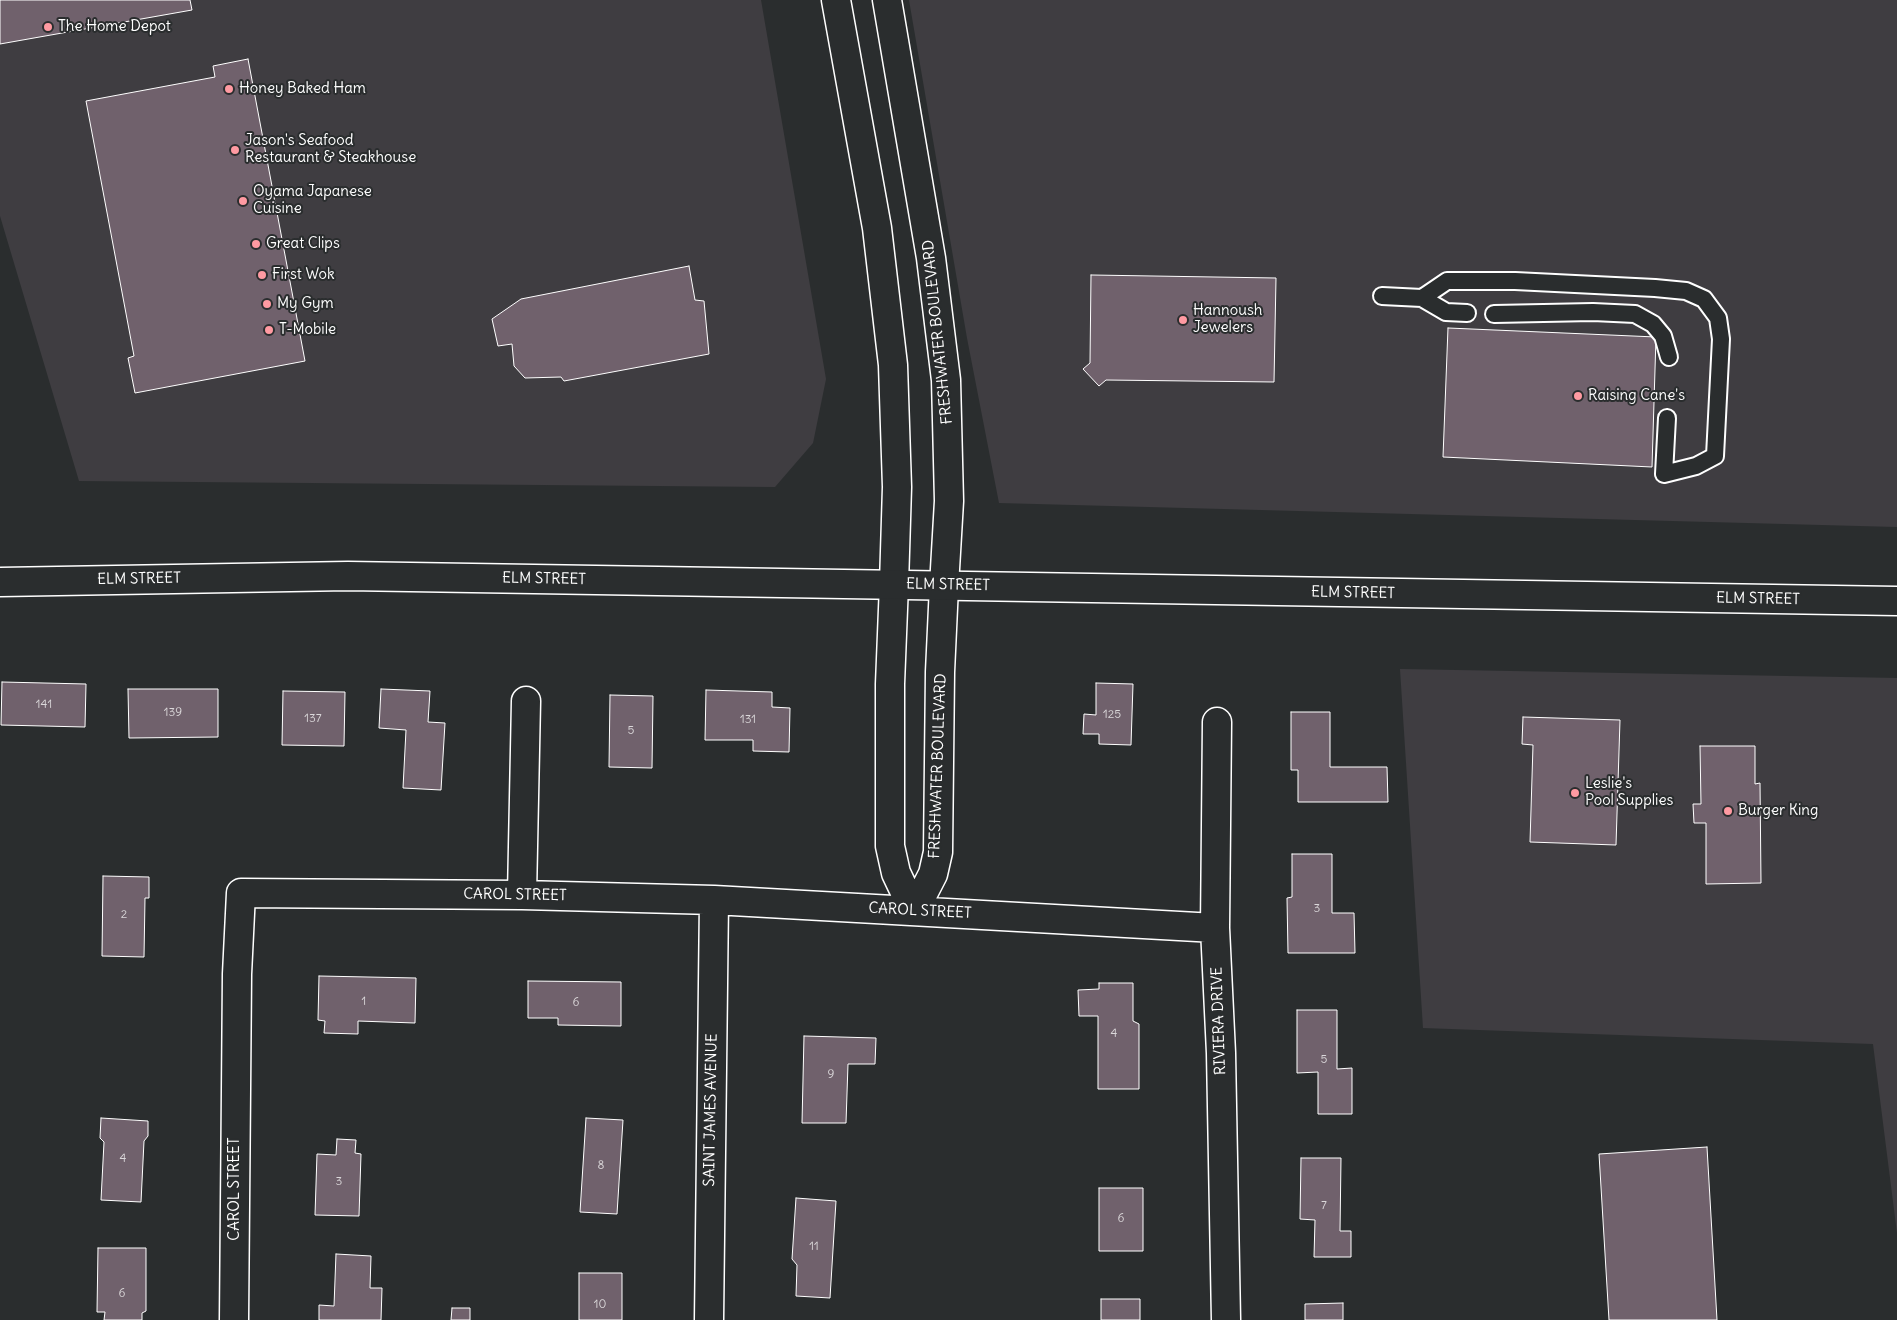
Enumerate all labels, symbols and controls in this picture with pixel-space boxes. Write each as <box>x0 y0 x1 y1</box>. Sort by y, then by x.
place label: The Home Depot <box>58 18 171 36</box>
marker: The Home Depot <box>42 21 54 33</box>
place label: Honey Baked Ham <box>239 80 366 98</box>
marker: Honey Baked Ham <box>223 83 235 95</box>
place label: Jason's Seafood Restaurant & Steakhouse <box>245 132 416 167</box>
marker: Jason's Seafood Restaurant & Steakhouse <box>229 144 241 156</box>
place label: Oyama Japanese Cuisine <box>253 183 372 218</box>
marker: Oyama Japanese Cuisine <box>237 195 249 207</box>
place label: Great Clips <box>266 235 340 253</box>
marker: Great Clips <box>250 238 262 250</box>
street label: FRESHWATER BOULEVARD <box>919 239 957 425</box>
place label: First Wok <box>272 266 335 284</box>
marker: First Wok <box>256 269 268 281</box>
place label: My Gym <box>277 295 334 313</box>
marker: My Gym <box>261 298 273 310</box>
place label: Hannoush Jewelers <box>1193 302 1262 337</box>
marker: Hannoush Jewelers <box>1177 314 1189 326</box>
place label: T-Mobile <box>279 321 336 339</box>
marker: T-Mobile <box>263 324 275 336</box>
place label: Raising Cane's <box>1588 387 1685 405</box>
marker: Raising Cane's <box>1572 390 1584 402</box>
street label: ELM STREET <box>97 569 181 589</box>
street label: ELM STREET <box>502 569 586 589</box>
street label: ELM STREET <box>906 575 990 595</box>
street label: ELM STREET <box>1311 583 1395 603</box>
street label: ELM STREET <box>1716 589 1800 609</box>
street label: FRESHWATER BOULEVARD <box>926 673 950 859</box>
house number: 141 <box>36 698 52 712</box>
house number: 139 <box>164 706 182 720</box>
house number: 125 <box>1103 708 1121 722</box>
house number: 137 <box>304 712 322 726</box>
house number: 131 <box>740 713 756 727</box>
house number: 5 <box>628 724 634 738</box>
place label: Leslie's Pool Supplies <box>1585 775 1673 810</box>
marker: Leslie's Pool Supplies <box>1569 787 1581 799</box>
place label: Burger King <box>1738 802 1818 820</box>
marker: Burger King <box>1722 805 1734 817</box>
street label: CAROL STREET <box>463 885 567 905</box>
street label: CAROL STREET <box>868 899 972 923</box>
house number: 3 <box>1314 902 1320 916</box>
house number: 2 <box>121 908 127 922</box>
street label: RIVIERA DRIVE <box>1208 966 1230 1076</box>
house number: 1 <box>362 995 366 1009</box>
house number: 6 <box>573 996 579 1010</box>
house number: 4 <box>1111 1027 1117 1041</box>
street label: SAINT JAMES AVENUE <box>701 1033 721 1187</box>
house number: 5 <box>1321 1053 1327 1067</box>
house number: 9 <box>828 1068 834 1082</box>
street label: CAROL STREET <box>226 1137 244 1241</box>
house number: 4 <box>120 1152 126 1166</box>
house number: 8 <box>598 1159 604 1173</box>
house number: 3 <box>336 1175 342 1189</box>
house number: 7 <box>1321 1199 1327 1213</box>
house number: 6 <box>1118 1212 1124 1226</box>
house number: 11 <box>809 1240 819 1254</box>
house number: 6 <box>119 1287 125 1301</box>
house number: 10 <box>594 1298 606 1312</box>

